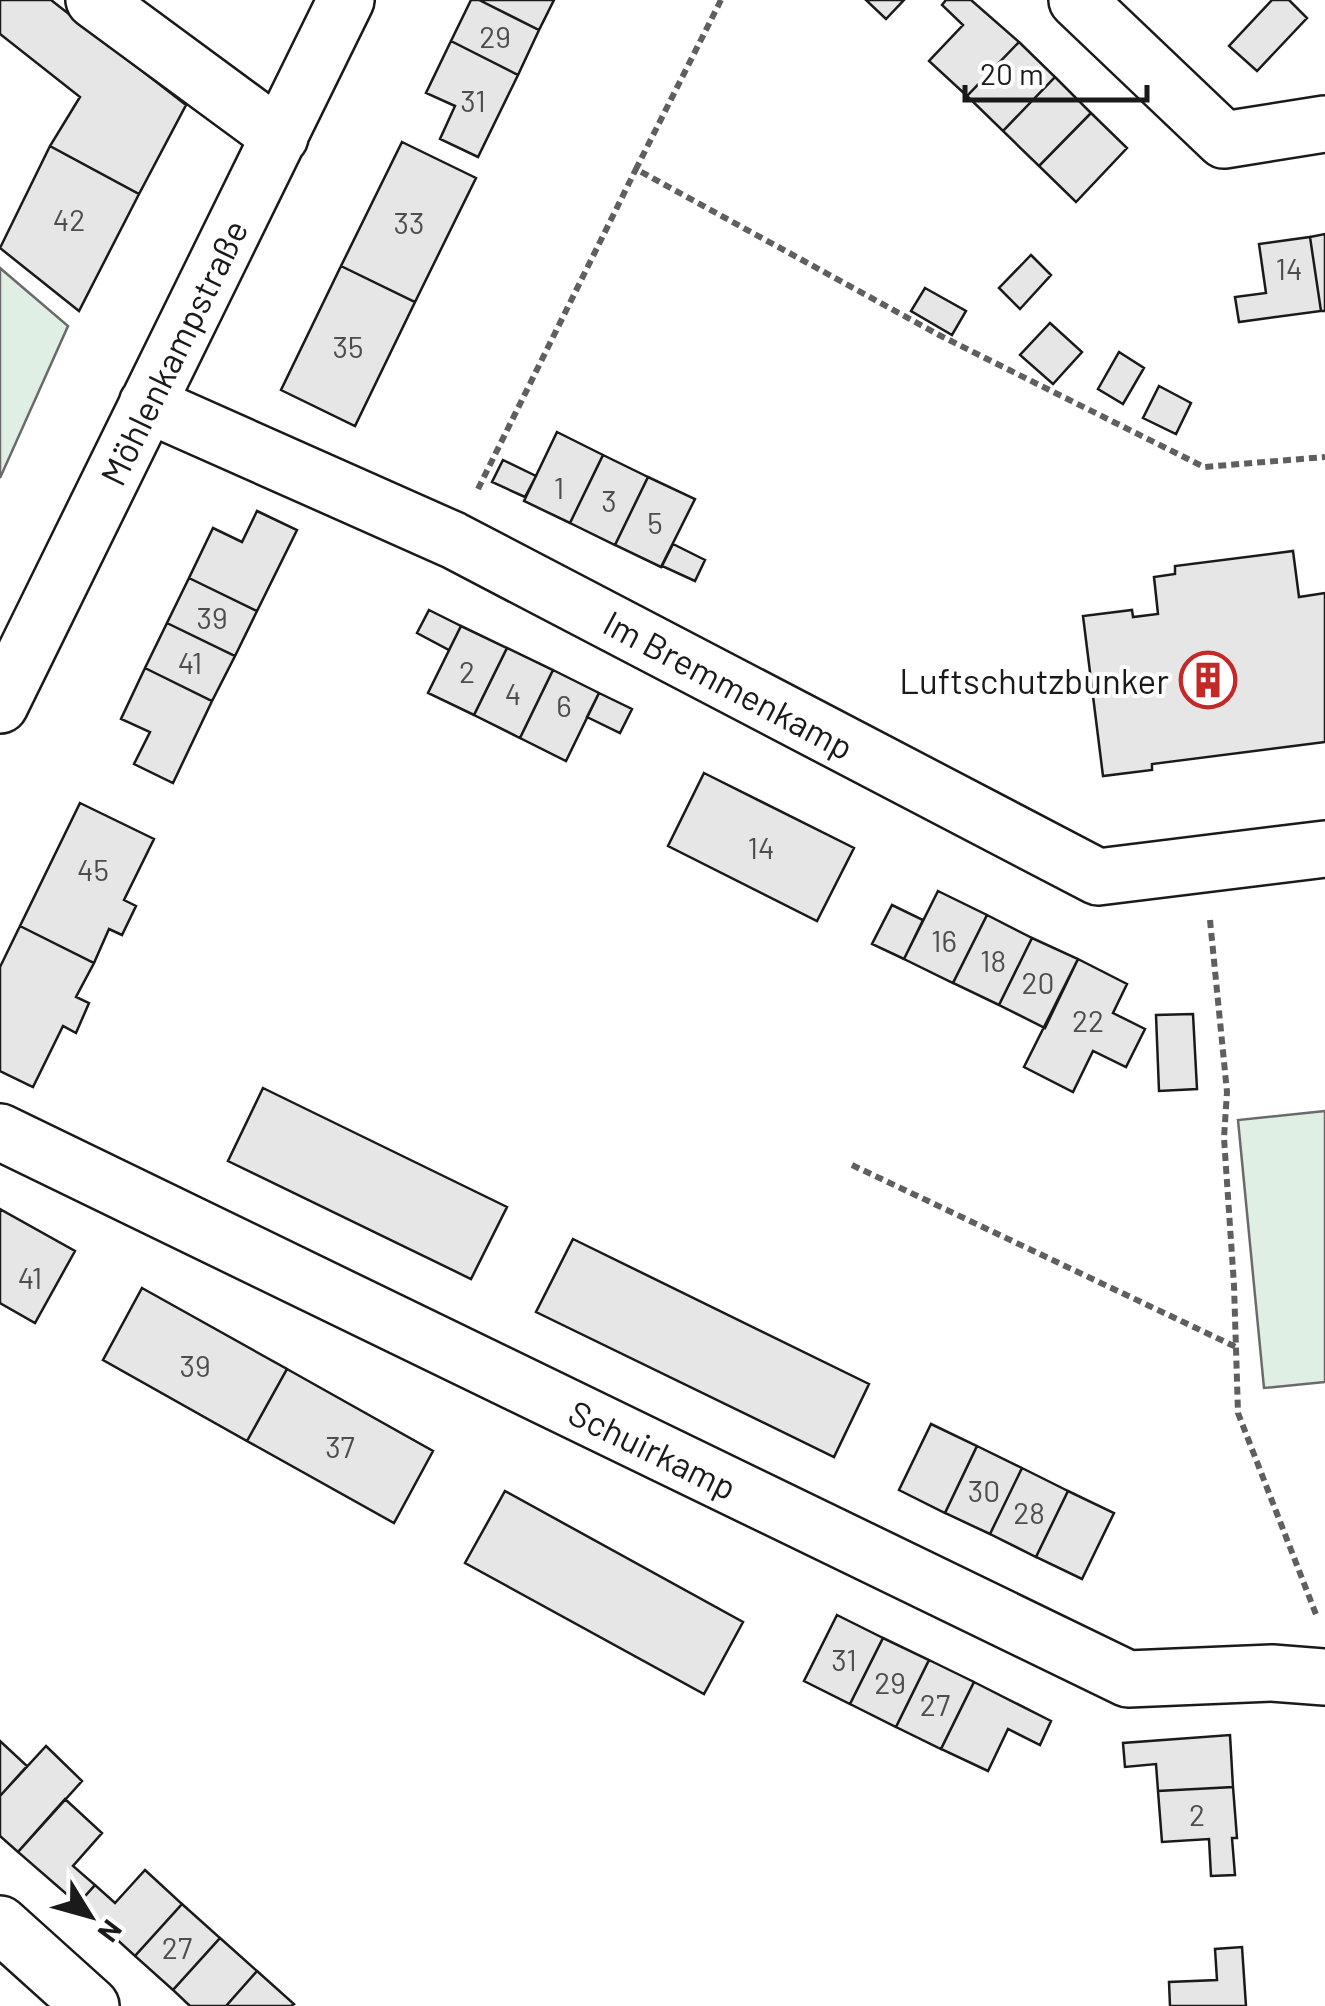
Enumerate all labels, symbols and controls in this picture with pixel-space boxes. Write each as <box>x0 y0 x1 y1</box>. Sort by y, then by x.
house number: 29 <box>479 18 511 54</box>
scale bar <box>965 40 1148 102</box>
text: 20 m <box>980 55 1044 91</box>
house number: 31 <box>460 82 486 118</box>
house number: 42 <box>53 201 85 237</box>
house number: 33 <box>394 204 424 240</box>
street label: Möhlenkampstraße <box>91 213 255 491</box>
house number: 14 <box>1275 250 1303 286</box>
house number: 35 <box>333 328 363 364</box>
house number: 1 <box>554 469 564 505</box>
house number: 3 <box>601 482 617 518</box>
house number: 5 <box>647 504 663 540</box>
house number: 39 <box>196 599 228 635</box>
street label: Im Bremmenkamp <box>597 601 861 767</box>
house number: 41 <box>178 644 202 680</box>
building icon: Luftschutzbunker <box>1178 650 1238 710</box>
house number: 2 <box>459 653 475 689</box>
place label: Luftschutzbunker <box>899 659 1169 701</box>
house number: 4 <box>505 675 521 711</box>
house number: 6 <box>556 687 572 723</box>
house number: 14 <box>747 829 775 865</box>
house number: 45 <box>77 851 109 887</box>
house number: 16 <box>931 922 957 958</box>
house number: 18 <box>980 942 1006 978</box>
house number: 20 <box>1021 964 1055 1000</box>
house number: 22 <box>1072 1002 1104 1038</box>
house number: 41 <box>18 1259 42 1295</box>
house number: 39 <box>179 1347 211 1383</box>
street label: Schuirkamp <box>562 1390 744 1508</box>
house number: 37 <box>325 1428 355 1464</box>
house number: 30 <box>968 1472 1000 1508</box>
house number: 28 <box>1013 1494 1045 1530</box>
house number: 31 <box>831 1641 857 1677</box>
house number: 29 <box>874 1664 906 1700</box>
house number: 27 <box>920 1686 950 1722</box>
house number: 2 <box>1189 1796 1205 1832</box>
north arrow <box>40 1866 140 1966</box>
text: N <box>92 1914 130 1949</box>
house number: 27 <box>162 1929 192 1965</box>

